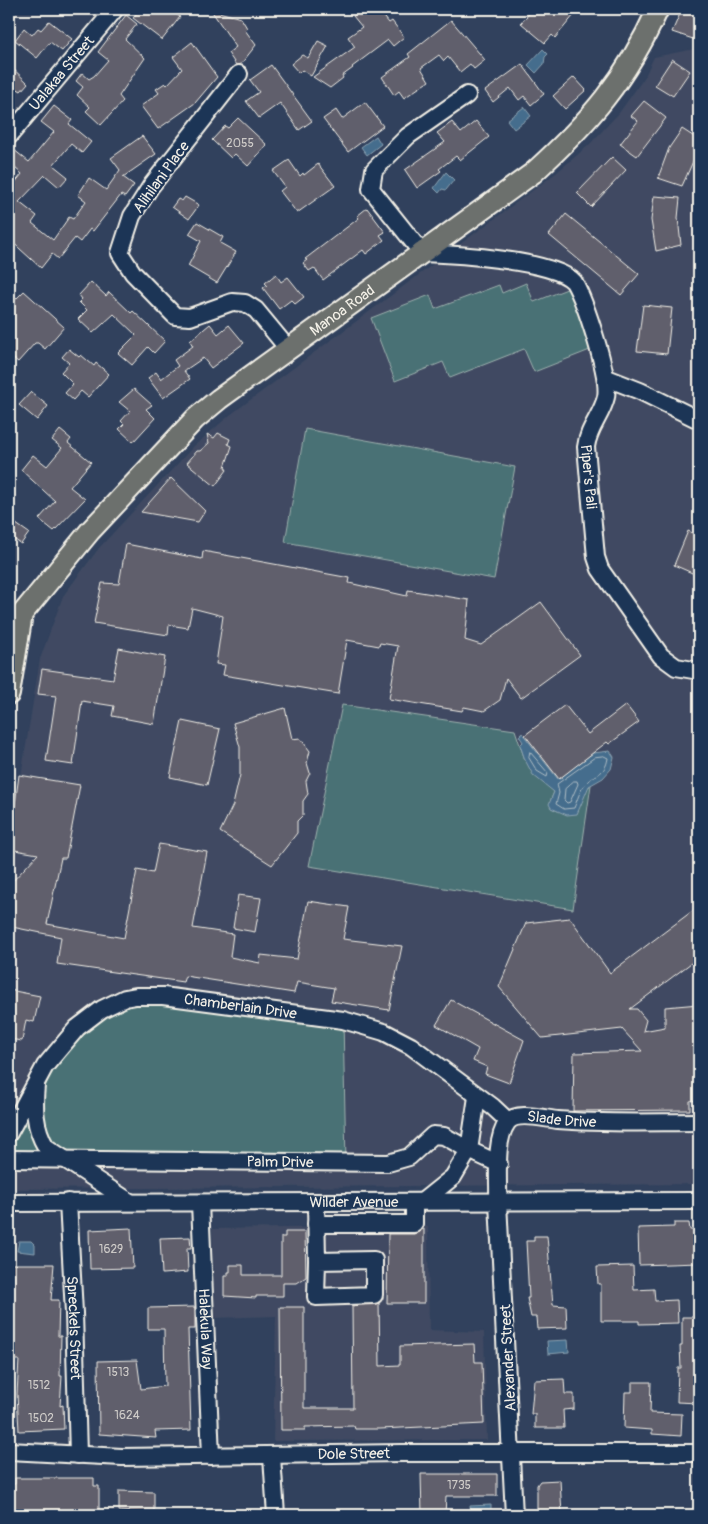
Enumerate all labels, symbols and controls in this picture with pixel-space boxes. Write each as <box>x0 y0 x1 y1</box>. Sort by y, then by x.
street label: Ualakaa Street <box>25 31 99 115</box>
house number: 2055 <box>226 136 254 151</box>
street label: Alihilani Place <box>129 137 194 217</box>
street label: Manoa Road <box>306 281 379 340</box>
street label: Piper's Pali <box>576 444 601 510</box>
street label: Chamberlain Drive <box>183 990 299 1024</box>
street label: Slade Drive <box>526 1107 597 1132</box>
street label: Palm Drive <box>246 1153 314 1172</box>
street label: Wilder Avenue <box>310 1193 399 1212</box>
house number: 1629 <box>99 1242 123 1257</box>
street label: Spreckels Street <box>62 1275 85 1381</box>
street label: Halekula Way <box>194 1288 216 1371</box>
street label: Alexander Street <box>496 1303 521 1412</box>
house number: 1513 <box>107 1365 130 1380</box>
house number: 1512 <box>28 1378 51 1393</box>
house number: 1624 <box>114 1408 140 1423</box>
house number: 1502 <box>28 1411 54 1426</box>
street label: Dole Street <box>317 1444 391 1464</box>
house number: 1735 <box>447 1478 471 1493</box>

